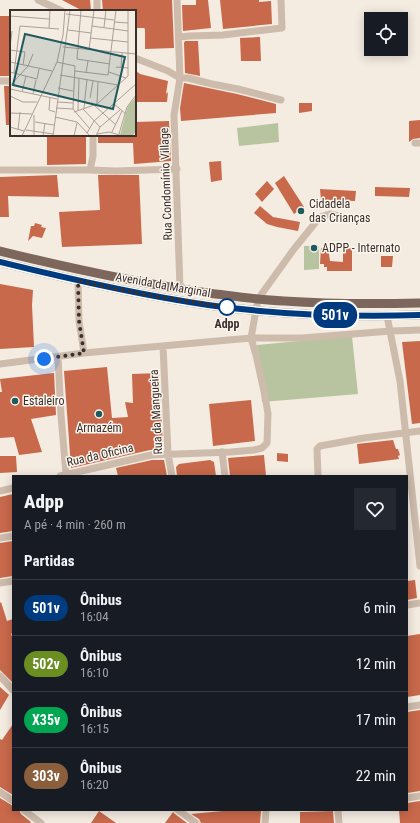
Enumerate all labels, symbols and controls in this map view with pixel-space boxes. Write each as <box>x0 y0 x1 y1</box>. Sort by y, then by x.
inset map <box>10 10 136 136</box>
map controls <box>364 12 408 56</box>
button: locate <box>364 12 408 56</box>
street label: Rua Condomínio Village <box>157 127 175 241</box>
place label: Cidadela das Crianças <box>309 197 370 225</box>
marker: Cidadela das Crianças <box>296 206 306 216</box>
place label: ADPP - Internato <box>322 241 400 255</box>
marker: ADPP - Internato <box>309 243 319 253</box>
street label: Avenida da Marginal <box>114 270 212 300</box>
marker: Adpp <box>218 298 236 316</box>
line badge: 501v <box>307 302 363 328</box>
text: 501v <box>321 307 349 323</box>
place label: Adpp <box>215 317 240 331</box>
your location <box>34 349 54 369</box>
street label: Rua da Mangueira <box>147 369 165 455</box>
place label: Estaleiro <box>23 394 64 408</box>
marker: Estaleiro <box>10 396 20 406</box>
marker: Armazém <box>94 409 104 419</box>
place label: Armazém <box>76 421 122 435</box>
street label: Rua da Oficina <box>65 440 135 469</box>
button: heart <box>354 488 396 530</box>
text: Adpp <box>24 490 64 513</box>
text: A pé · 4 min · 260 m <box>24 517 126 532</box>
text: Partidas <box>24 552 75 570</box>
text: Ônibus <box>80 591 122 609</box>
text: 6 min <box>363 599 396 617</box>
text: 501v <box>32 600 60 616</box>
text: 16:04 <box>80 609 109 624</box>
text: Ônibus <box>80 647 122 665</box>
text: 12 min <box>356 655 396 673</box>
text: 502v <box>32 656 60 672</box>
text: 16:10 <box>80 665 109 680</box>
text: Ônibus <box>80 703 122 721</box>
text: 17 min <box>356 711 396 729</box>
text: X35v <box>32 712 60 728</box>
text: 16:15 <box>80 721 109 736</box>
text: Ônibus <box>80 759 122 777</box>
text: 22 min <box>356 767 396 785</box>
text: 303v <box>32 768 60 784</box>
text: 16:20 <box>80 777 109 792</box>

